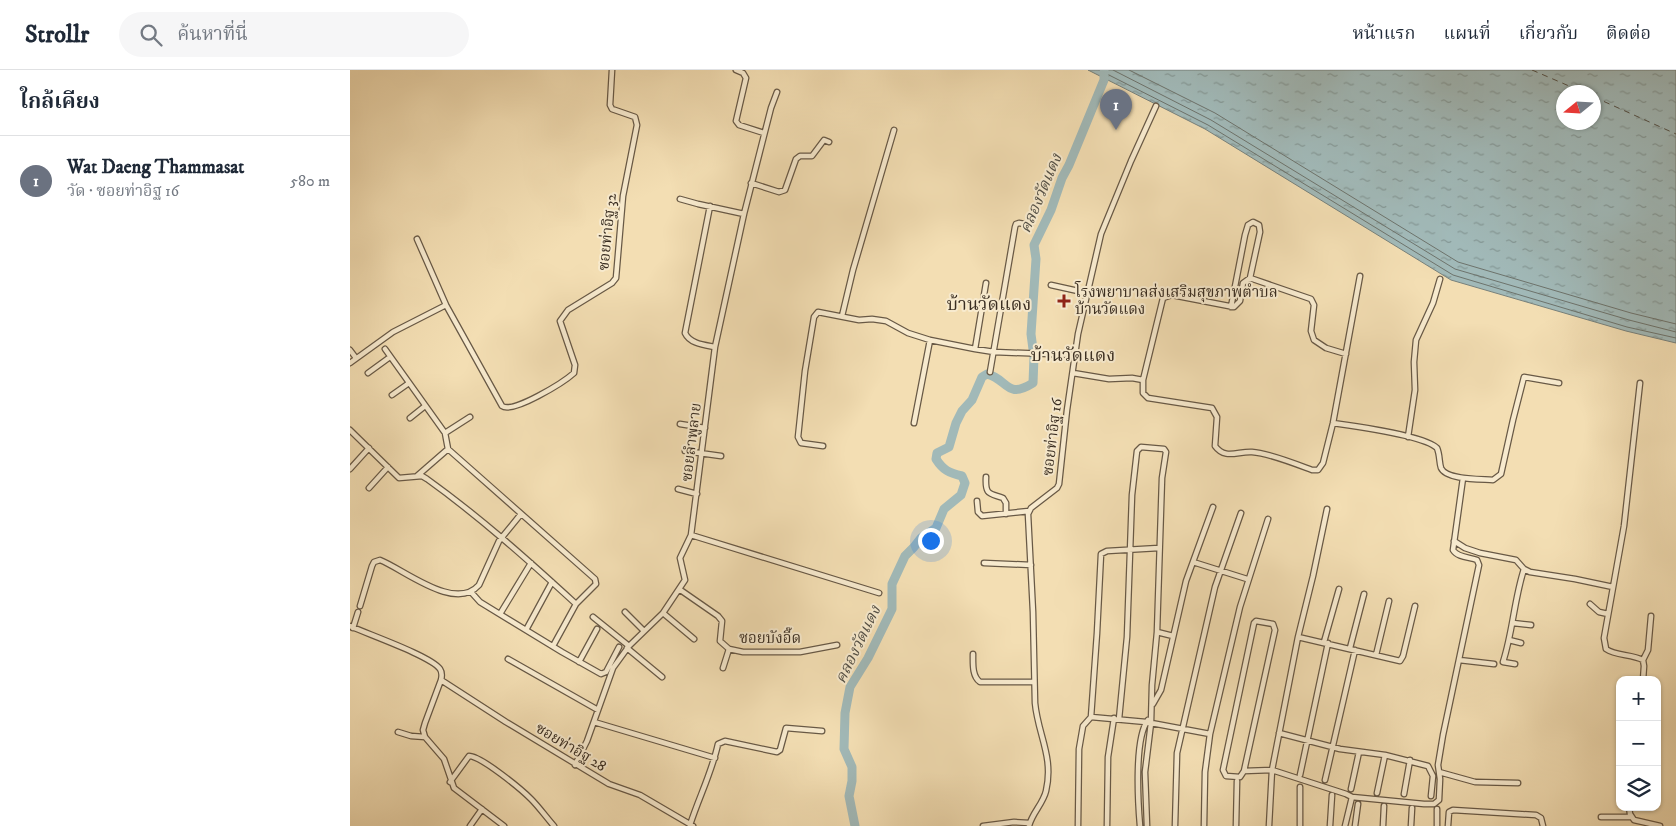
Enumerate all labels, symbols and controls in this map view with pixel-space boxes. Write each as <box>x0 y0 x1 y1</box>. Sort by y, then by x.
search box <box>119 12 469 57</box>
text: Strollr <box>25 20 89 50</box>
icon: search <box>137 21 165 49</box>
text: ค้นหาที่นี่ <box>177 23 248 46</box>
text: หน้าแรก <box>1352 23 1415 45</box>
text: แผนที่ <box>1443 23 1491 45</box>
text: เกี่ยวกับ <box>1519 23 1578 45</box>
text: ติดต่อ <box>1606 23 1651 45</box>
north arrow <box>1556 85 1601 130</box>
text: ใกล้เคียง <box>20 89 100 115</box>
pin: 1 <box>1100 89 1132 130</box>
water label: คลองวัดแดง <box>1015 150 1067 236</box>
text: Wat Daeng Thammasat <box>67 156 244 179</box>
text: 1 <box>33 171 39 191</box>
text: 580 m <box>290 171 330 191</box>
text: วัด · ซอยท่าอิฐ 16 <box>67 181 179 201</box>
street label: ซอยท่าอิฐ 32 <box>594 192 621 272</box>
place label: โรงพยาบาลส่งเสริมสุขภาพตำบล บ้านวัดแดง <box>1074 281 1278 319</box>
district label: บ้านวัดแดง <box>947 294 1031 316</box>
marker: โรงพยาบาลส่งเสริมสุขภาพตำบล บ้านวัดแดง <box>1057 294 1071 308</box>
district label: บ้านวัดแดง <box>1031 345 1115 367</box>
street label: ซอยท่าอิฐ 16 <box>1038 396 1067 477</box>
street label: ซอยลำพูลาย <box>677 402 706 483</box>
your location <box>918 528 944 554</box>
water label: คลองวัดแดง <box>830 601 886 687</box>
street label: ซอยบังอี๊ด <box>739 627 801 648</box>
map controls <box>1616 676 1661 811</box>
button: + <box>1616 676 1661 721</box>
street label: ซอยท่าอิฐ 28 <box>532 719 610 776</box>
button: − <box>1616 721 1661 766</box>
button: layers <box>1616 766 1661 811</box>

